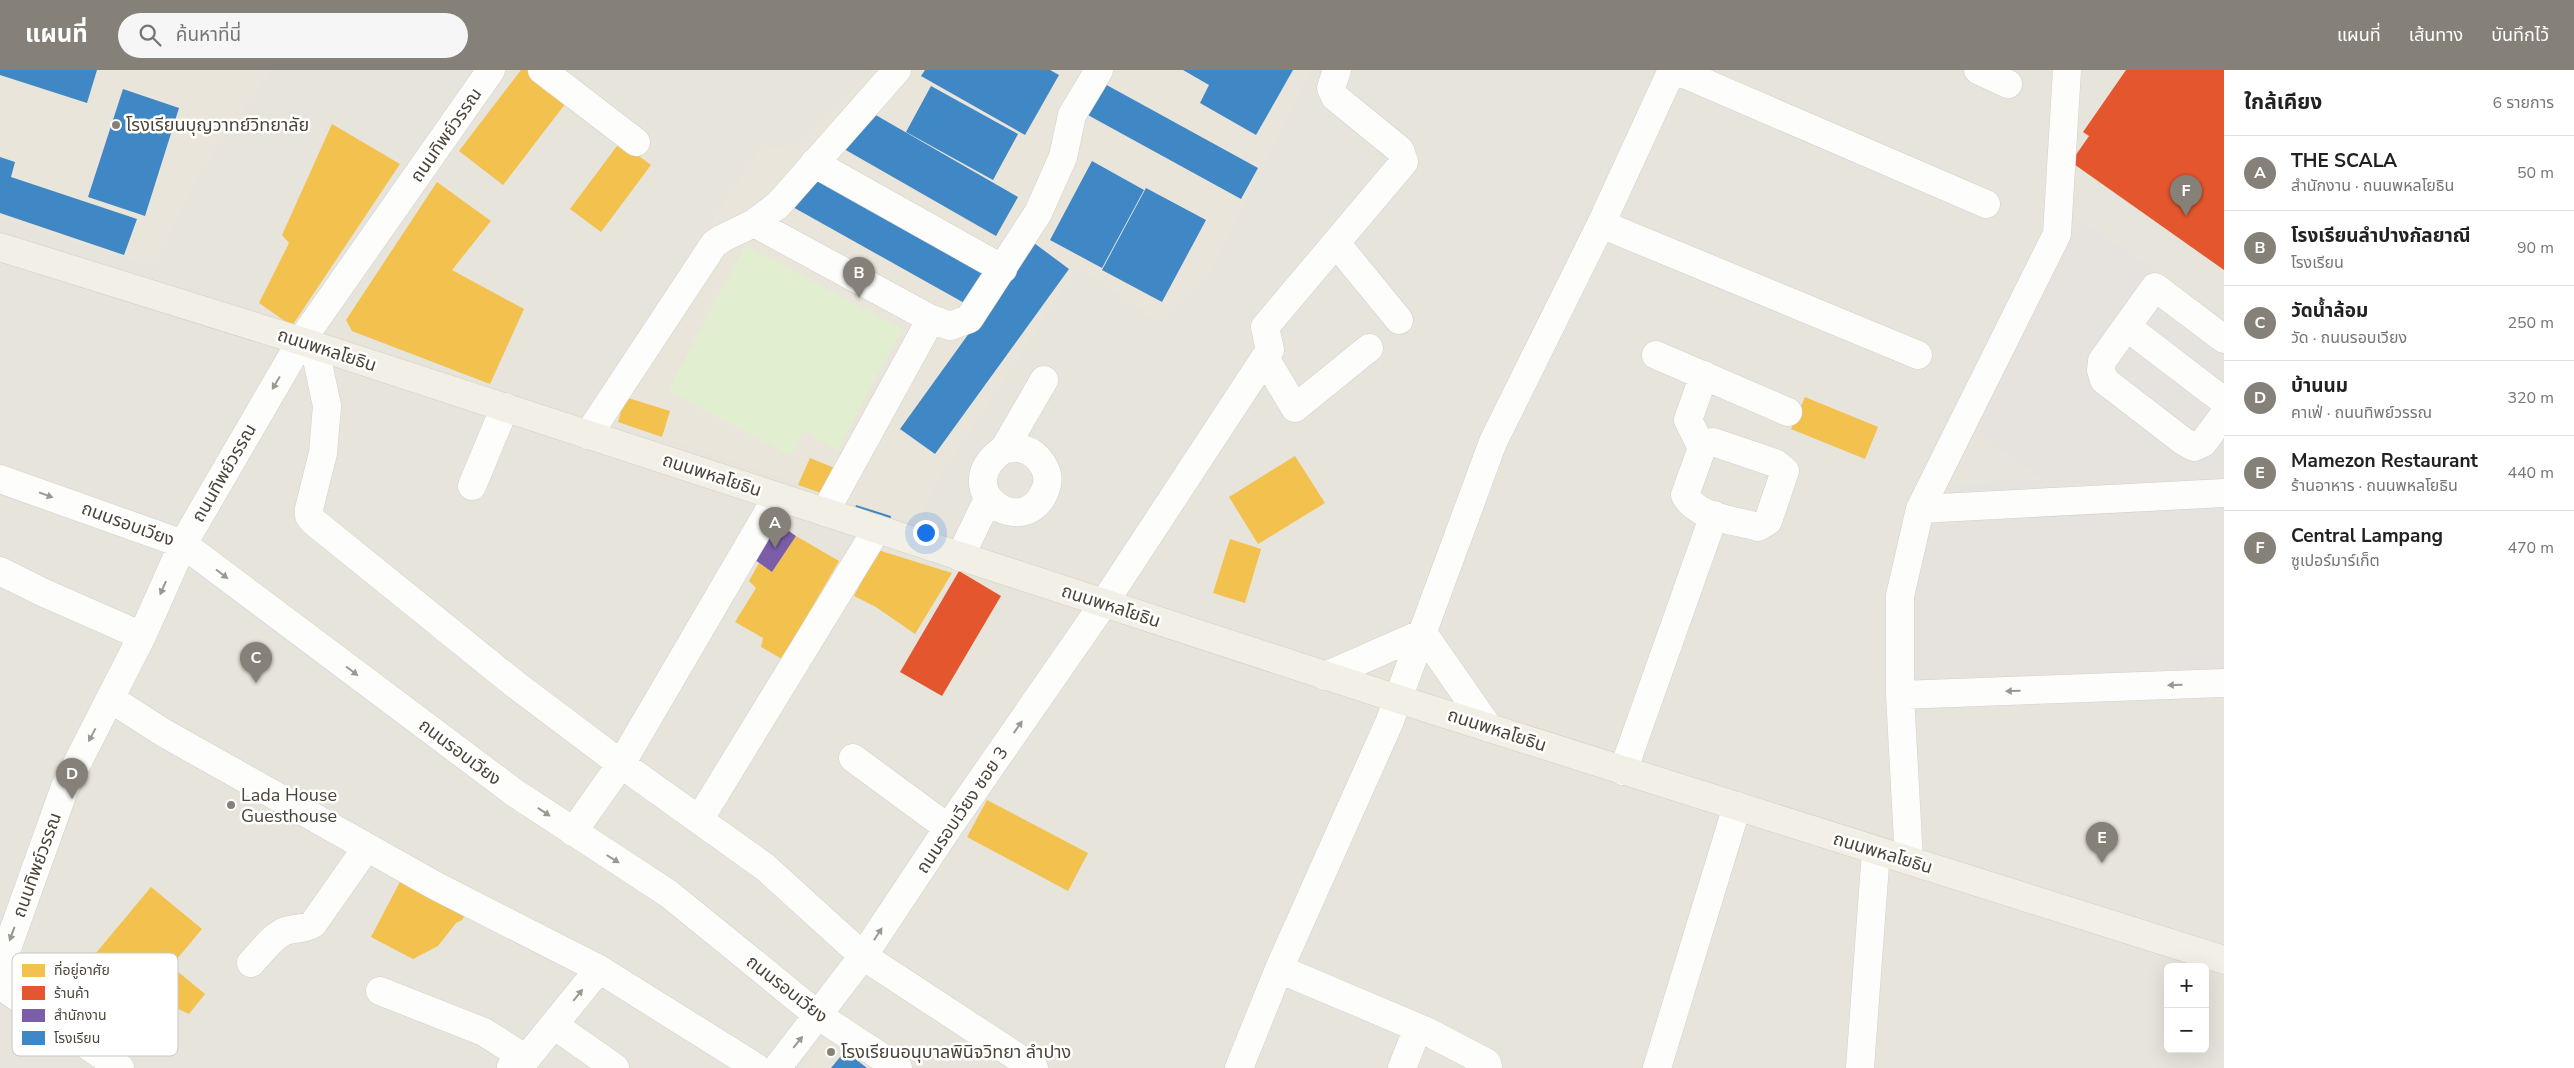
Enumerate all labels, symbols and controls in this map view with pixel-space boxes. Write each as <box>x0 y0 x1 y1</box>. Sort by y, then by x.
search box <box>118 13 468 58</box>
text: แผนที่ <box>25 18 88 50</box>
icon: search <box>136 21 164 49</box>
text: ค้นหาที่นี่ <box>176 22 241 48</box>
text: แผนที่ <box>2337 23 2381 47</box>
text: เส้นทาง <box>2409 23 2463 47</box>
text: บันทึกไว้ <box>2491 23 2549 47</box>
street label: ถนนทิพย์วรรณ <box>405 83 487 187</box>
text: ใกล้เคียง <box>2244 88 2322 116</box>
text: 6 รายการ <box>2493 92 2554 114</box>
place label: โรงเรียนบุญวาทย์วิทยาลัย <box>126 113 309 137</box>
marker: โรงเรียนบุญวาทย์วิทยาลัย <box>110 119 122 131</box>
text: THE SCALA <box>2291 148 2397 174</box>
text: A <box>2254 162 2266 184</box>
text: 50 m <box>2517 162 2554 184</box>
pin: F <box>2170 175 2202 216</box>
text: สำนักงาน · ถนนพหลโยธิน <box>2291 175 2454 197</box>
text: โรงเรียนลำปางกัลยาณี <box>2291 223 2471 249</box>
text: B <box>2254 237 2266 259</box>
text: 90 m <box>2517 237 2554 259</box>
text: โรงเรียน <box>2291 252 2344 274</box>
pin: B <box>843 257 875 298</box>
text: วัดน้ำล้อม <box>2291 298 2368 324</box>
text: C <box>2255 312 2265 334</box>
text: 250 m <box>2507 312 2554 334</box>
street label: ถนนพหลโยธิน <box>274 323 380 377</box>
text: วัด · ถนนรอบเวียง <box>2291 327 2407 349</box>
text: บ้านนม <box>2291 373 2348 399</box>
one-way arrow <box>272 377 281 390</box>
text: D <box>2254 387 2266 409</box>
text: 320 m <box>2507 387 2554 409</box>
text: คาเฟ่ · ถนนทิพย์วรรณ <box>2291 402 2432 424</box>
street label: ถนนทิพย์วรรณ <box>186 419 262 527</box>
street label: ถนนพหลโยธิน <box>659 448 765 502</box>
text: Mamezon Restaurant <box>2291 448 2478 474</box>
text: E <box>2255 462 2265 484</box>
text: 440 m <box>2507 462 2554 484</box>
text: ร้านอาหาร · ถนนพหลโยธิน <box>2291 475 2458 497</box>
one-way arrow <box>39 491 54 499</box>
street label: ถนนรอบเวียง <box>78 496 178 552</box>
pin: A <box>759 507 791 548</box>
your location <box>913 520 939 546</box>
text: Central Lampang <box>2291 523 2443 549</box>
text: F <box>2256 537 2265 559</box>
text: 470 m <box>2507 537 2554 559</box>
text: ซูเปอร์มาร์เก็ต <box>2291 550 2380 572</box>
one-way arrow <box>215 568 228 579</box>
street label: ถนนพหลโยธิน <box>1058 579 1164 633</box>
one-way arrow <box>159 581 167 595</box>
pin: C <box>240 642 272 683</box>
one-way arrow <box>345 666 359 676</box>
one-way arrow <box>2167 681 2183 689</box>
one-way arrow <box>2005 687 2021 695</box>
street label: ถนนพหลโยธิน <box>1444 703 1550 757</box>
street label: ถนนรอบเวียง <box>414 713 506 791</box>
one-way arrow <box>1013 720 1023 734</box>
one-way arrow <box>88 727 96 742</box>
street label: ถนนรอบเวียง ซอย 3 <box>911 742 1013 878</box>
pin: D <box>56 758 88 799</box>
place label: Lada House Guesthouse <box>241 783 337 828</box>
marker: Lada House Guesthouse <box>225 799 237 811</box>
one-way arrow <box>537 807 550 817</box>
street label: ถนนทิพย์วรรณ <box>7 809 67 921</box>
pin: E <box>2086 822 2118 863</box>
street label: ถนนพหลโยธิน <box>1830 826 1936 880</box>
one-way arrow <box>606 854 620 864</box>
one-way arrow <box>8 926 15 941</box>
one-way arrow <box>873 927 883 941</box>
street label: ถนนรอบเวียง <box>741 950 833 1028</box>
legend <box>12 953 178 1056</box>
text: ที่อยู่อาศัย <box>54 960 110 980</box>
map controls <box>2164 963 2209 1053</box>
button: + <box>2164 963 2209 1008</box>
text: ร้านค้า <box>54 984 89 1003</box>
one-way arrow <box>572 989 583 1002</box>
text: สำนักงาน <box>54 1006 106 1025</box>
button: − <box>2164 1008 2209 1053</box>
text: โรงเรียน <box>54 1029 100 1048</box>
one-way arrow <box>792 1036 803 1049</box>
place label: โรงเรียนอนุบาลพินิจวิทยา ลำปาง <box>841 1040 1071 1064</box>
marker: โรงเรียนอนุบาลพินิจวิทยา ลำปาง <box>825 1046 837 1058</box>

